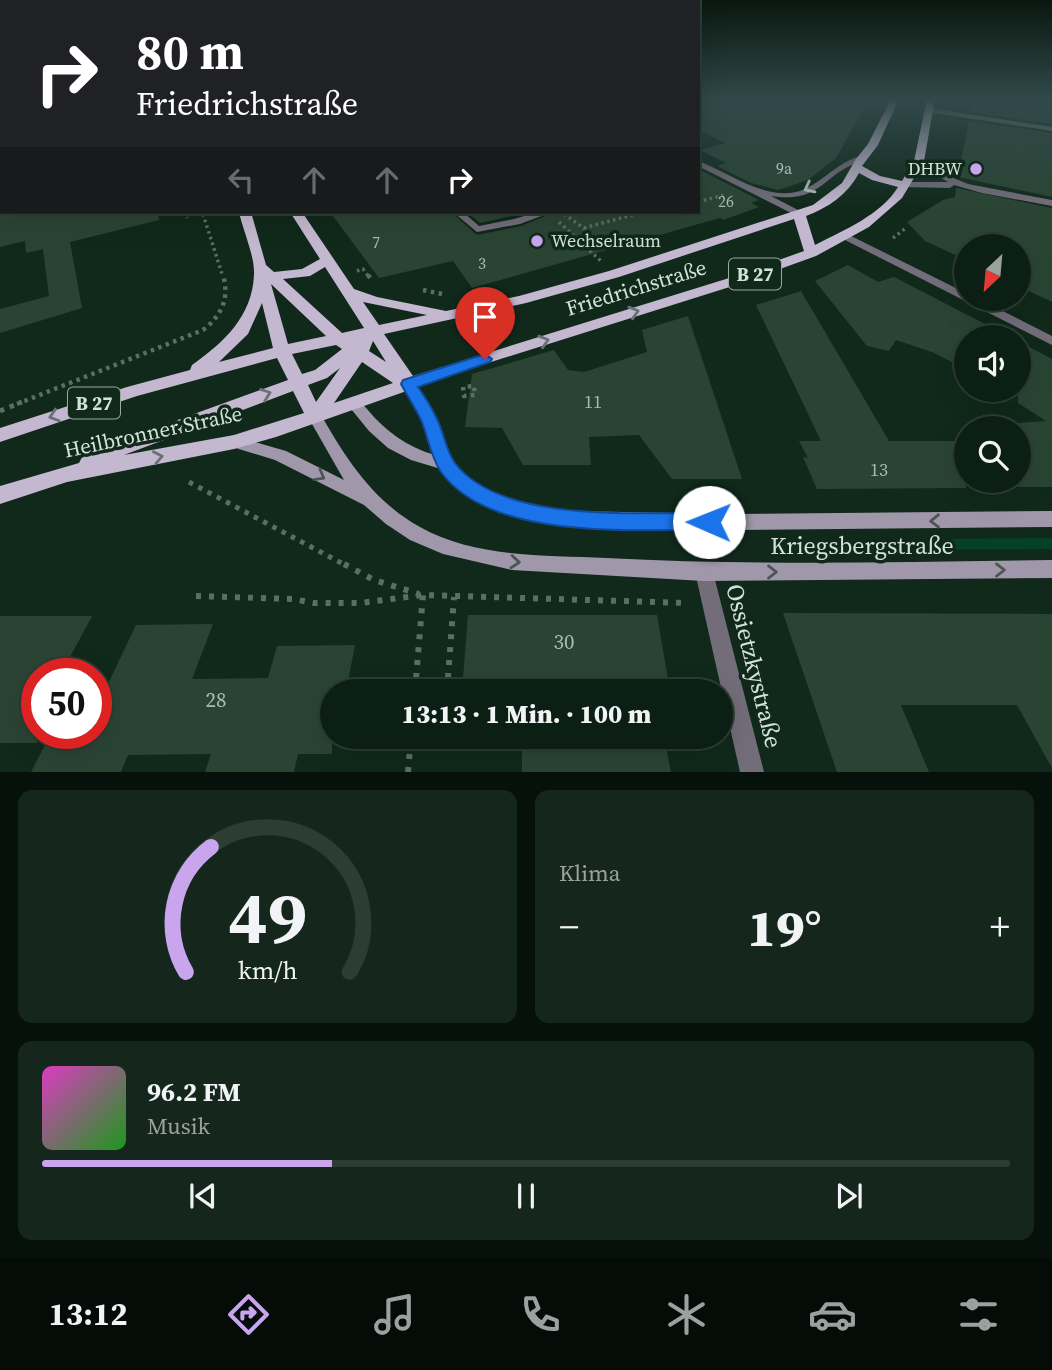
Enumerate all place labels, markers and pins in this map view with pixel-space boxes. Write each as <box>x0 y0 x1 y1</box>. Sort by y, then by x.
place label: DHBW <box>908 156 963 181</box>
marker: DHBW <box>968 161 984 177</box>
place label: Wechselraum <box>551 228 661 253</box>
marker: Wechselraum <box>529 233 545 249</box>
pin <box>455 287 515 359</box>

